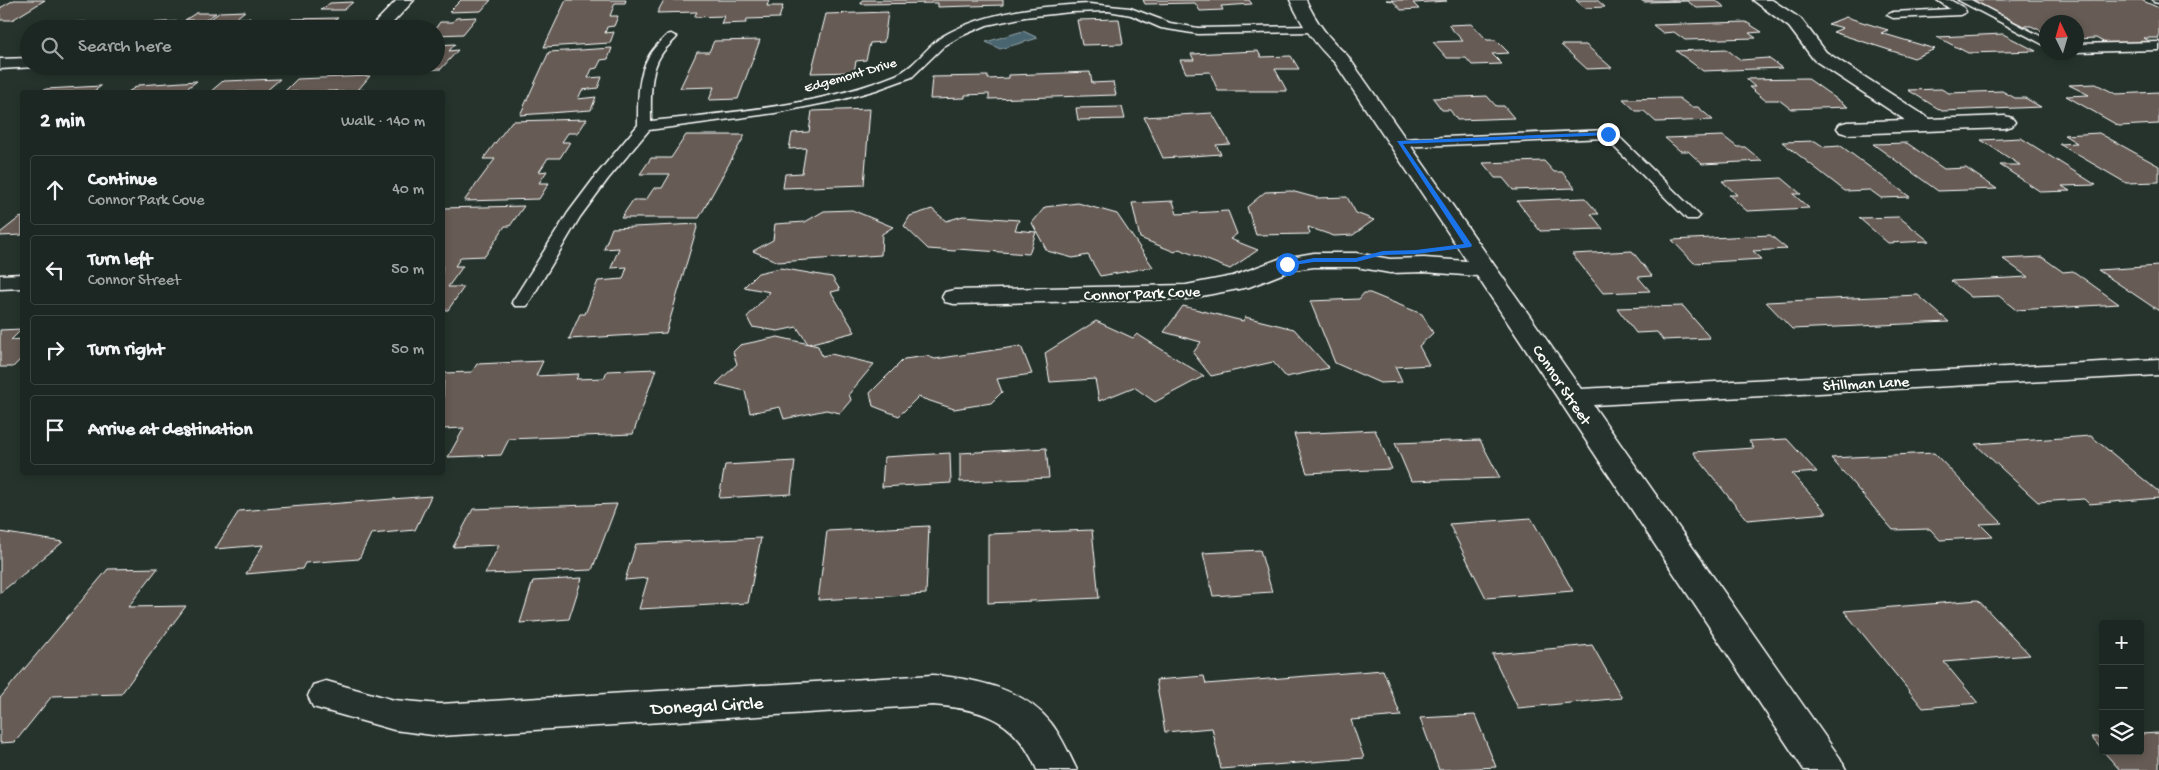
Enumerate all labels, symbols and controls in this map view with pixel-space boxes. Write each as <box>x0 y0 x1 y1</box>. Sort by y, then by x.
north arrow <box>2039 15 2084 60</box>
search box <box>20 20 445 75</box>
icon: search <box>38 34 66 62</box>
text: Search here <box>78 36 172 59</box>
street label: Edgemont Drive <box>802 55 900 98</box>
text: 2 min <box>40 110 85 135</box>
text: Walk · 140 m <box>341 113 425 132</box>
route end <box>1597 123 1620 146</box>
text: Continue <box>88 169 157 192</box>
icon: ahead <box>41 176 69 204</box>
text: 40 m <box>392 181 424 200</box>
text: Connor Park Cove <box>88 192 205 211</box>
text: Turn left <box>88 249 152 272</box>
route start <box>1276 253 1299 276</box>
icon: left <box>41 256 69 284</box>
text: 50 m <box>391 261 424 280</box>
text: Connor Street <box>88 272 181 291</box>
street label: Connor Park Cove <box>1084 284 1201 307</box>
icon: right <box>41 336 69 364</box>
text: Turn right <box>88 339 164 362</box>
text: 50 m <box>391 341 424 360</box>
street label: Connor Street <box>1526 342 1595 431</box>
street label: Stillman Lane <box>1822 374 1911 397</box>
icon: arrive <box>41 416 69 444</box>
text: Arrive at destination <box>88 419 252 442</box>
map controls <box>2099 620 2144 755</box>
button: + <box>2099 620 2144 665</box>
button: − <box>2099 665 2144 710</box>
street label: Donegal Circle <box>648 693 764 722</box>
button: layers <box>2099 710 2144 755</box>

